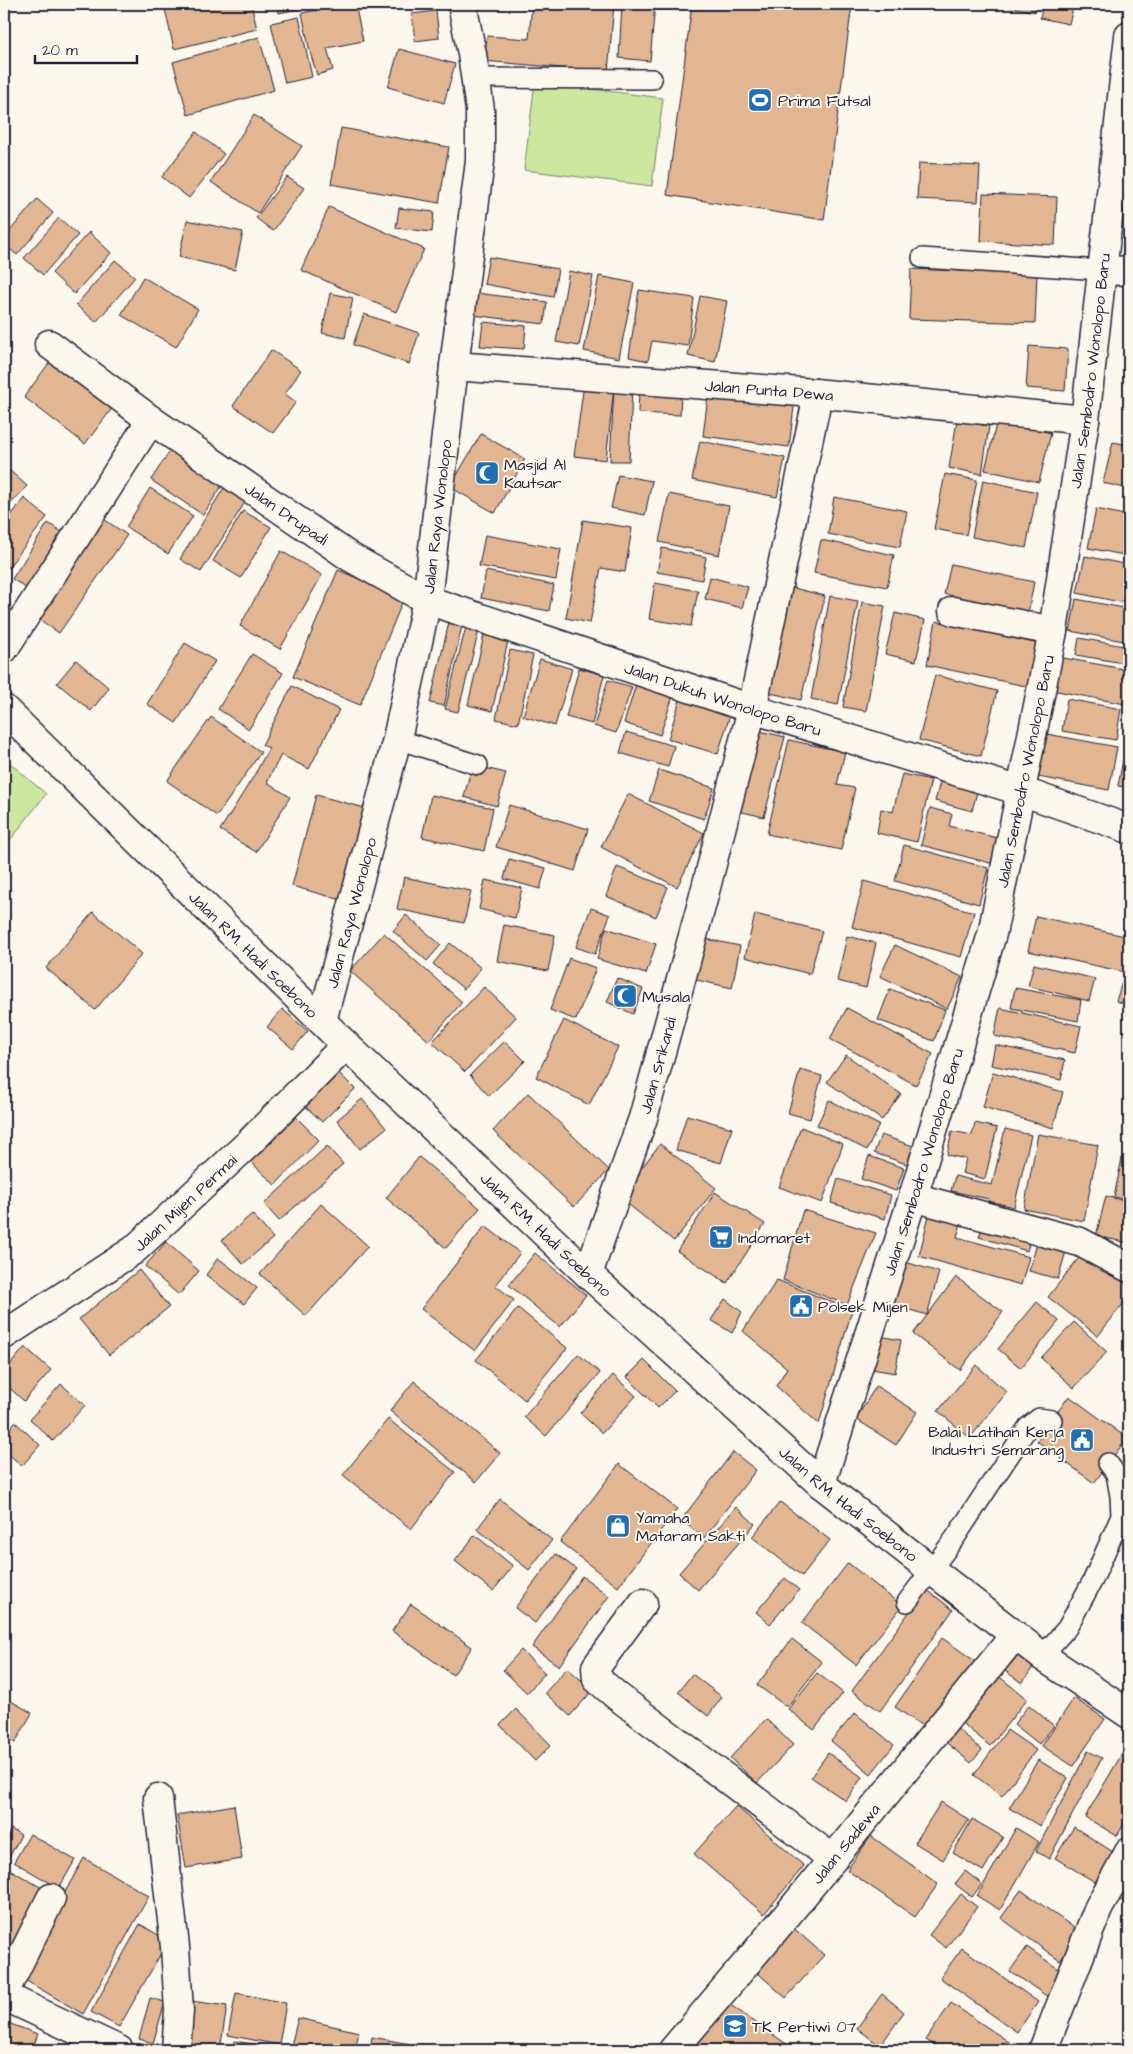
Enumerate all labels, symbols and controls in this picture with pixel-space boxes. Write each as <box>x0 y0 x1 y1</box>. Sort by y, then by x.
scale bar <box>35 32 138 64</box>
text: 20 m <box>42 40 78 61</box>
sports icon: Prima Futsal <box>747 87 773 113</box>
place label: Prima Futsal <box>778 90 871 112</box>
street label: Jalan Sembodro Wonolopo Baru <box>1065 252 1116 490</box>
street label: Jalan Punta Dewa <box>704 375 834 407</box>
street label: Jalan Raya Wonolopo <box>418 438 457 595</box>
place label: Masjid Al Kautsar <box>504 454 566 494</box>
mosque icon: Masjid Al Kautsar <box>474 460 500 486</box>
street label: Jalan Drupadi <box>240 478 333 551</box>
street label: Jalan Sembodro Wonolopo Baru <box>992 653 1060 890</box>
street label: Jalan Dukuh Wonolopo Baru <box>621 657 824 742</box>
street label: Jalan Raya Wonolopo <box>321 835 382 991</box>
street label: Jalan RM. Hadi Soebono <box>184 887 322 1023</box>
mosque icon: Musala <box>612 983 638 1009</box>
place label: Musala <box>642 986 690 1008</box>
street label: Jalan Srikandi <box>635 1014 682 1117</box>
street label: Jalan Sembodro Wonolopo Baru <box>879 1046 969 1279</box>
street label: Jalan Mijen Permai <box>129 1149 243 1257</box>
street label: Jalan RM. Hadi Soebono <box>475 1168 616 1302</box>
supermarket icon: Indomaret <box>708 1224 734 1250</box>
place label: Indomaret <box>738 1227 811 1249</box>
public building icon: Polsek Mijen <box>788 1293 814 1319</box>
place label: Polsek Mijen <box>818 1296 908 1318</box>
place label: Balai Latihan Kerja Industri Semarang <box>928 1421 1064 1462</box>
public building icon: Balai Latihan Kerja Industri Semarang <box>1069 1427 1095 1453</box>
street label: Jalan RM. Hadi Soebono <box>774 1441 922 1567</box>
place label: Yamaha Mataram Sakti <box>636 1507 746 1547</box>
shop icon: Yamaha Mataram Sakti <box>605 1513 631 1539</box>
street label: Jalan Sadewa <box>807 1799 886 1889</box>
school or university icon: TK Pertiwi 07 <box>722 2013 748 2039</box>
place label: TK Pertiwi 07 <box>752 2016 857 2038</box>

